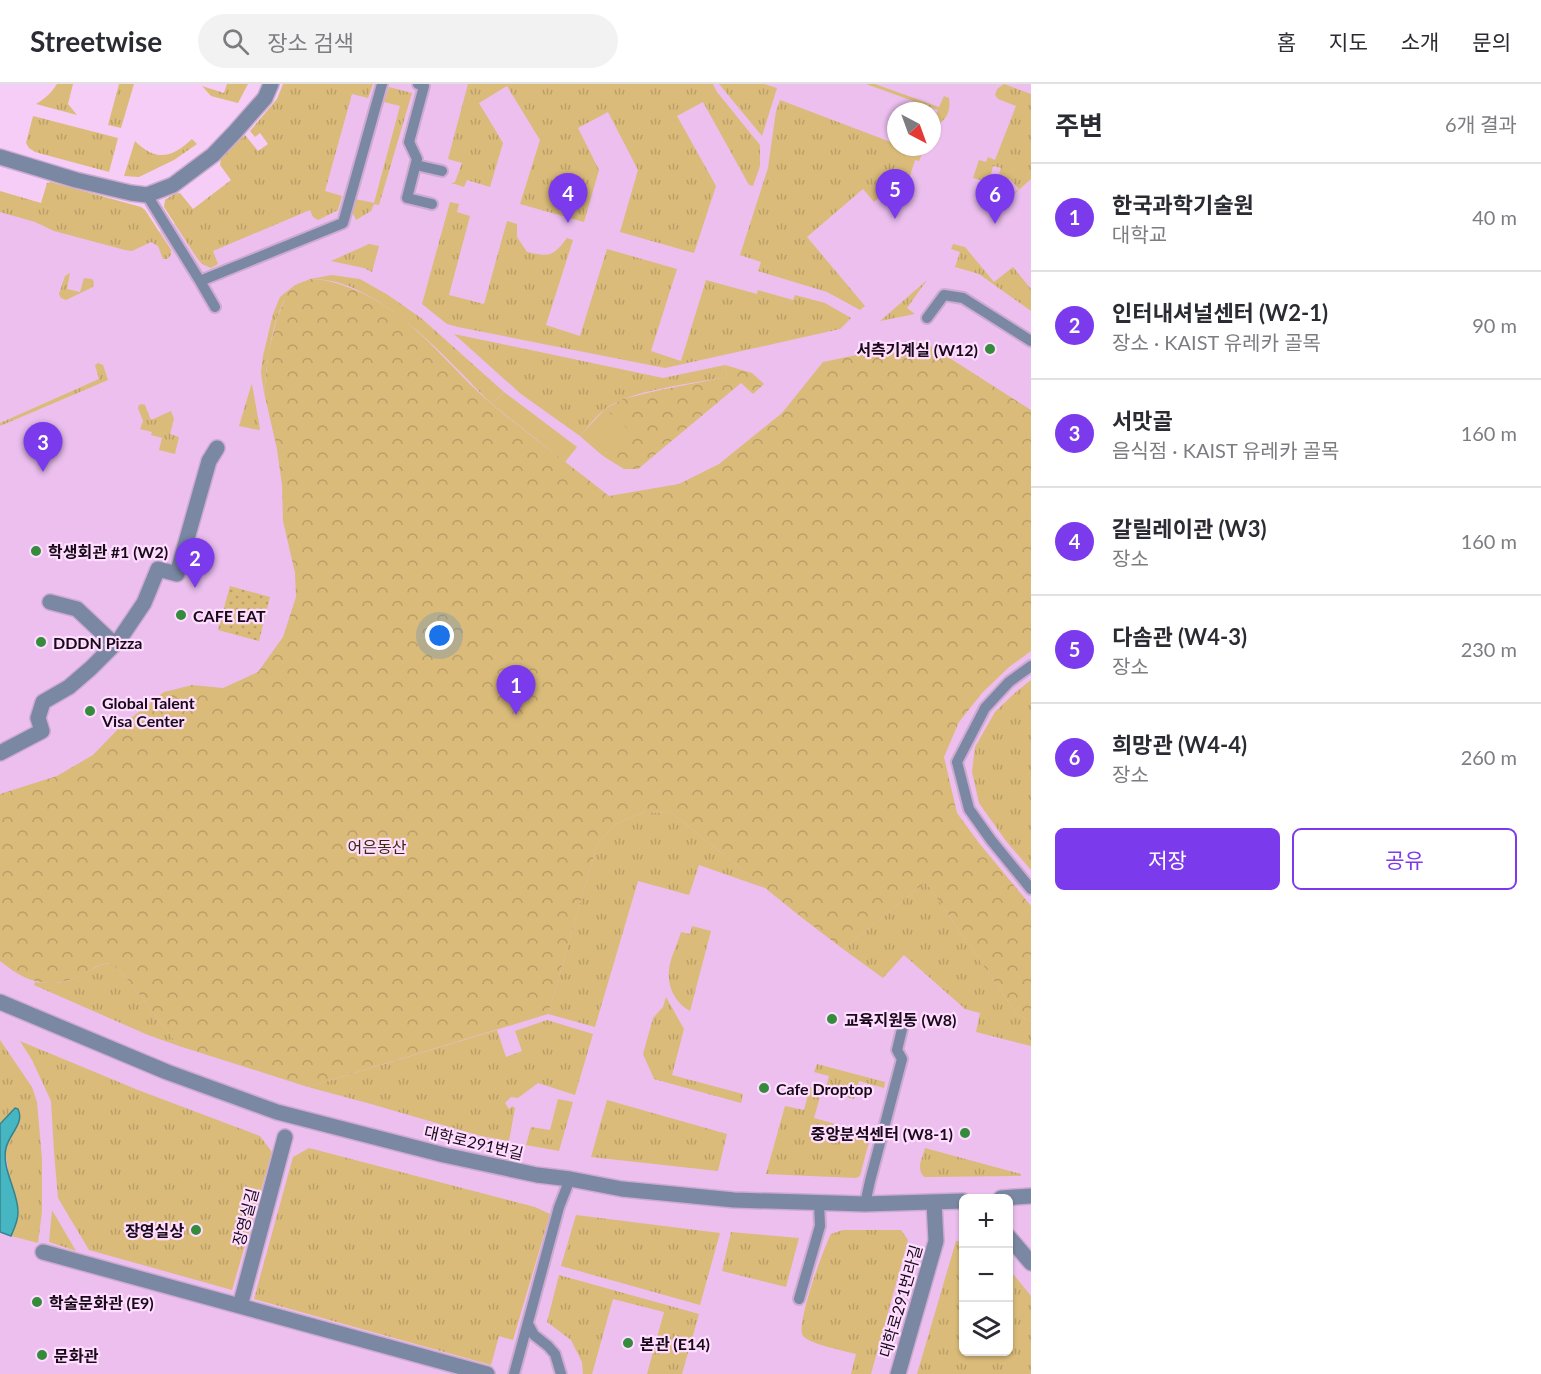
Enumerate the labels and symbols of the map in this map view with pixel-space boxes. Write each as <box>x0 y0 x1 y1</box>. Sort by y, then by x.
north arrow <box>887 102 941 156</box>
pin: 5 <box>876 170 914 219</box>
pin: 4 <box>548 174 588 223</box>
pin: 6 <box>976 174 1014 224</box>
place label: 서측기계실 (W12) <box>856 340 978 359</box>
marker: 서측기계실 (W12) <box>983 342 997 356</box>
pin: 3 <box>24 422 63 472</box>
pin: 2 <box>176 538 214 588</box>
place label: 학생회관 #1 (W2) <box>48 542 168 561</box>
marker: 학생회관 #1 (W2) <box>29 544 43 558</box>
place label: CAFE EAT <box>193 606 266 625</box>
marker: CAFE EAT <box>174 608 188 622</box>
your location <box>425 621 454 650</box>
place label: DDDN Pizza <box>53 633 143 652</box>
marker: DDDN Pizza <box>34 635 48 649</box>
pin: 1 <box>496 666 536 715</box>
place label: Global Talent Visa Center <box>101 693 195 730</box>
marker: Global Talent Visa Center <box>83 704 97 718</box>
park label: 어은동산 <box>348 837 407 856</box>
place label: 교육지원동 (W8) <box>844 1010 956 1029</box>
marker: 교육지원동 (W8) <box>825 1012 839 1026</box>
place label: Cafe Droptop <box>776 1079 873 1098</box>
marker: Cafe Droptop <box>757 1081 771 1095</box>
street label: 대학로291번길 <box>422 1121 526 1163</box>
place label: 중앙분석센터 (W8-1) <box>811 1124 953 1143</box>
marker: 중앙분석센터 (W8-1) <box>958 1126 972 1140</box>
street label: 장영실길 <box>228 1186 262 1248</box>
place label: 장영실상 <box>125 1221 184 1240</box>
marker: 장영실상 <box>189 1223 203 1237</box>
street label: 대학로291번라길 <box>875 1243 925 1359</box>
place label: 학술문화관 (E9) <box>49 1293 154 1312</box>
marker: 학술문화관 (E9) <box>30 1295 44 1309</box>
place label: 본관 (E14) <box>640 1334 710 1353</box>
marker: 본관 (E14) <box>621 1336 635 1350</box>
place label: 문화관 <box>54 1346 98 1365</box>
marker: 문화관 <box>35 1348 49 1362</box>

